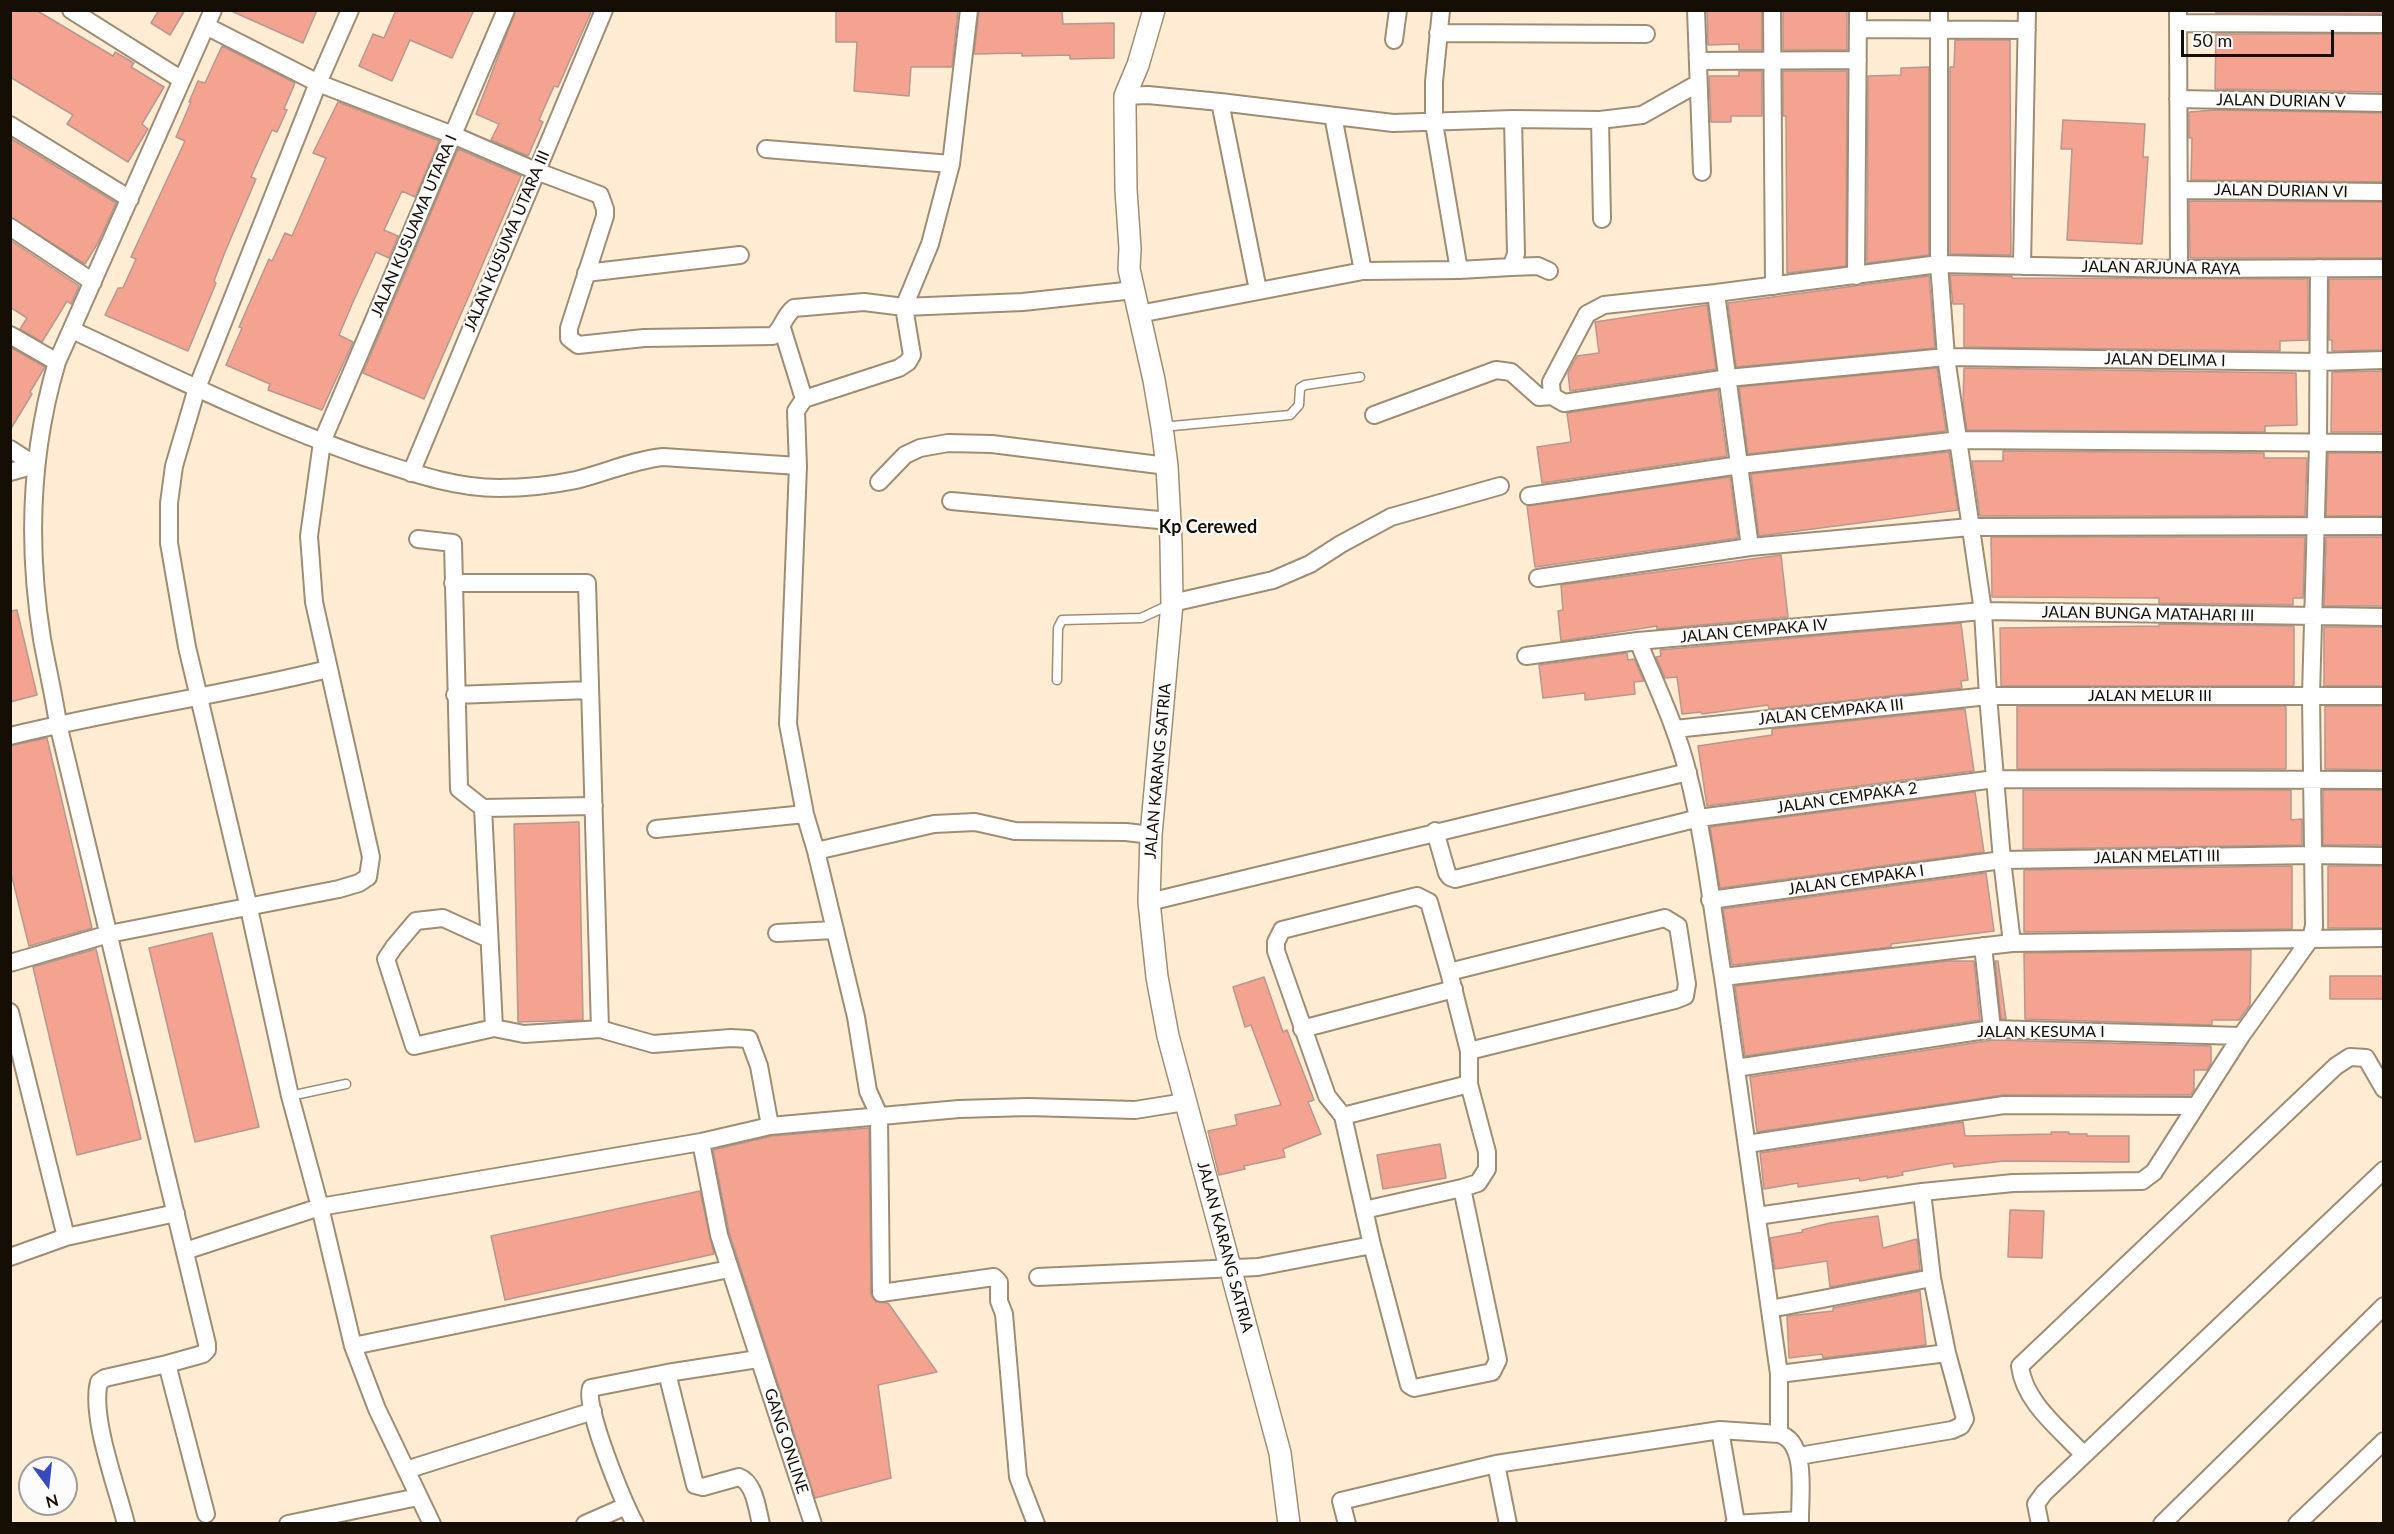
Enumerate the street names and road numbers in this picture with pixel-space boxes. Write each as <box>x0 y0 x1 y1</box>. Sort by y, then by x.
street label: JALAN DURIAN V <box>2216 90 2346 112</box>
street label: JALAN KUSUAMA UTARA I <box>367 132 461 320</box>
street label: JALAN KUSUMA UTARA III <box>460 148 554 334</box>
street label: JALAN DURIAN VI <box>2214 180 2348 202</box>
street label: JALAN ARJUNA RAYA <box>2081 257 2241 279</box>
street label: JALAN DELIMA I <box>2104 349 2226 371</box>
street label: JALAN BUNGA MATAHARI III <box>2042 603 2254 625</box>
street label: JALAN CEMPAKA IV <box>1679 615 1829 647</box>
street label: JALAN KARANG SATRIA <box>1141 682 1175 860</box>
street label: JALAN MELUR III <box>2088 686 2212 706</box>
street label: JALAN CEMPAKA III <box>1757 695 1905 729</box>
street label: JALAN CEMPAKA 2 <box>1775 779 1919 817</box>
street label: JALAN MELATI III <box>2094 846 2220 868</box>
street label: JALAN CEMPAKA I <box>1787 861 1925 899</box>
street label: JALAN KESUMA I <box>1977 1022 2105 1042</box>
street label: JALAN KARANG SATRIA <box>1193 1159 1257 1335</box>
street label: GANG ONLINE <box>760 1386 812 1496</box>

